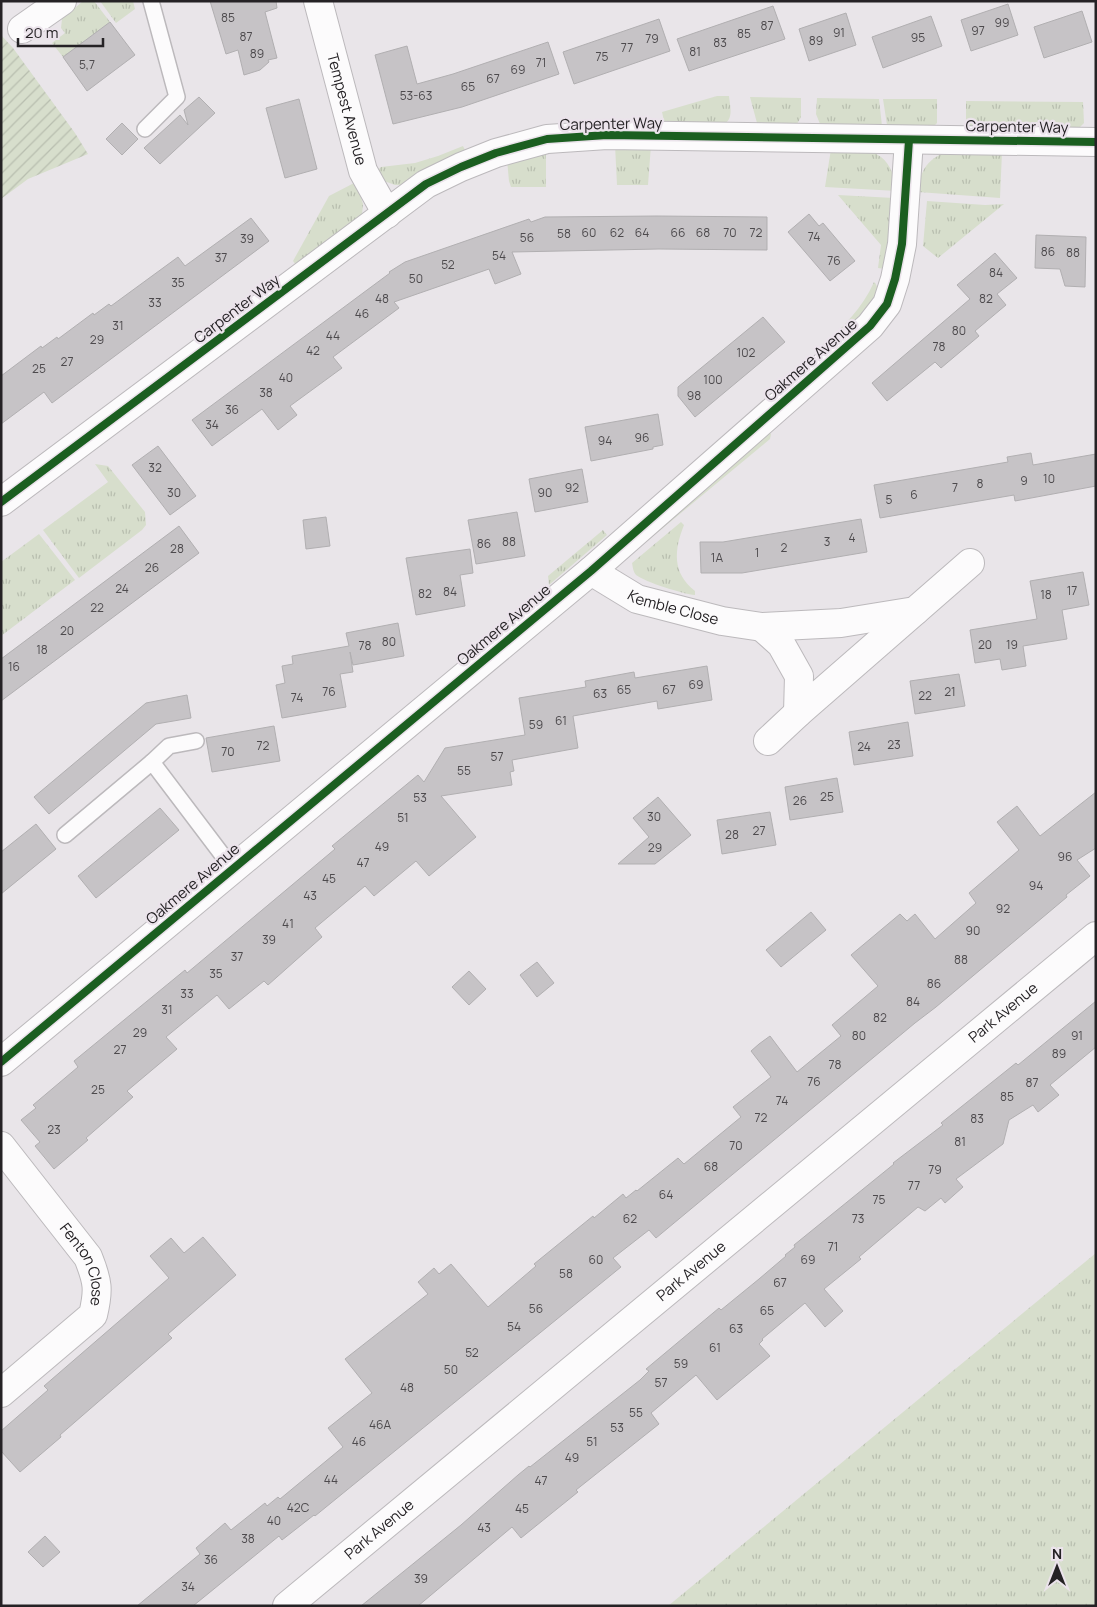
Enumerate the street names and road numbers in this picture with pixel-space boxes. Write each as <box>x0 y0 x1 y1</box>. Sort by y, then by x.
street label: Tempest Avenue <box>322 51 372 168</box>
street label: Carpenter Way <box>559 112 663 135</box>
street label: Carpenter Way <box>965 115 1069 138</box>
street label: Carpenter Way <box>189 269 284 348</box>
street label: Oakmere Avenue <box>760 313 862 406</box>
street label: Oakmere Avenue <box>452 579 555 670</box>
street label: Kemble Close <box>624 585 721 630</box>
street label: Oakmere Avenue <box>141 838 244 929</box>
street label: Park Avenue <box>964 977 1042 1047</box>
street label: Fenton Close <box>55 1218 108 1308</box>
street label: Park Avenue <box>652 1236 730 1306</box>
street label: Park Avenue <box>340 1494 418 1564</box>

